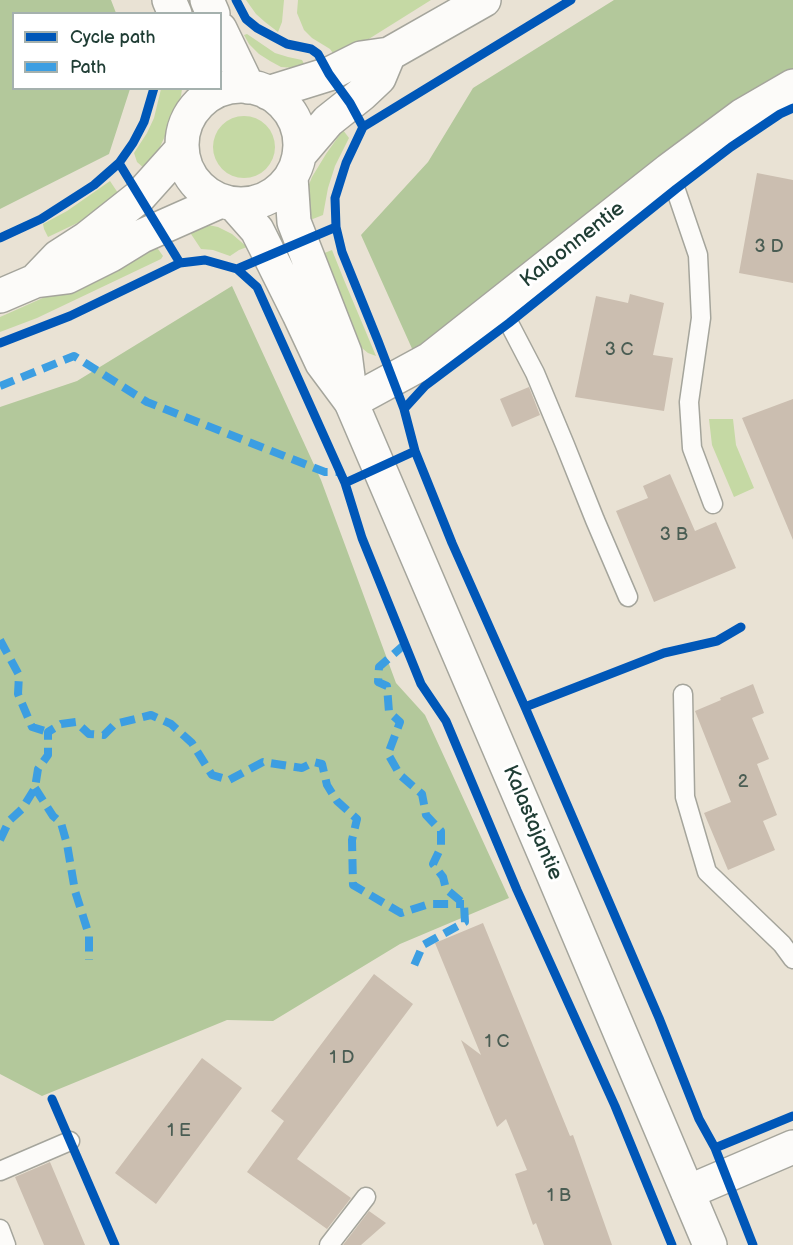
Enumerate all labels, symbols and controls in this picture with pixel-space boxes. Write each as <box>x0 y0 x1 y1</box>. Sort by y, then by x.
legend <box>12 12 222 90</box>
text: Cycle path <box>70 27 156 48</box>
text: Path <box>70 57 106 78</box>
street label: Kalaonnentie <box>516 196 630 294</box>
house number: 3 D <box>754 236 784 258</box>
house number: 3 C <box>605 339 633 361</box>
house number: 3 B <box>660 524 688 546</box>
street label: Kalastajantie <box>497 762 567 884</box>
house number: 2 <box>738 771 748 793</box>
house number: 1 C <box>485 1031 509 1053</box>
house number: 1 D <box>330 1047 354 1069</box>
house number: 1 E <box>167 1120 191 1142</box>
house number: 1 B <box>547 1185 571 1207</box>

